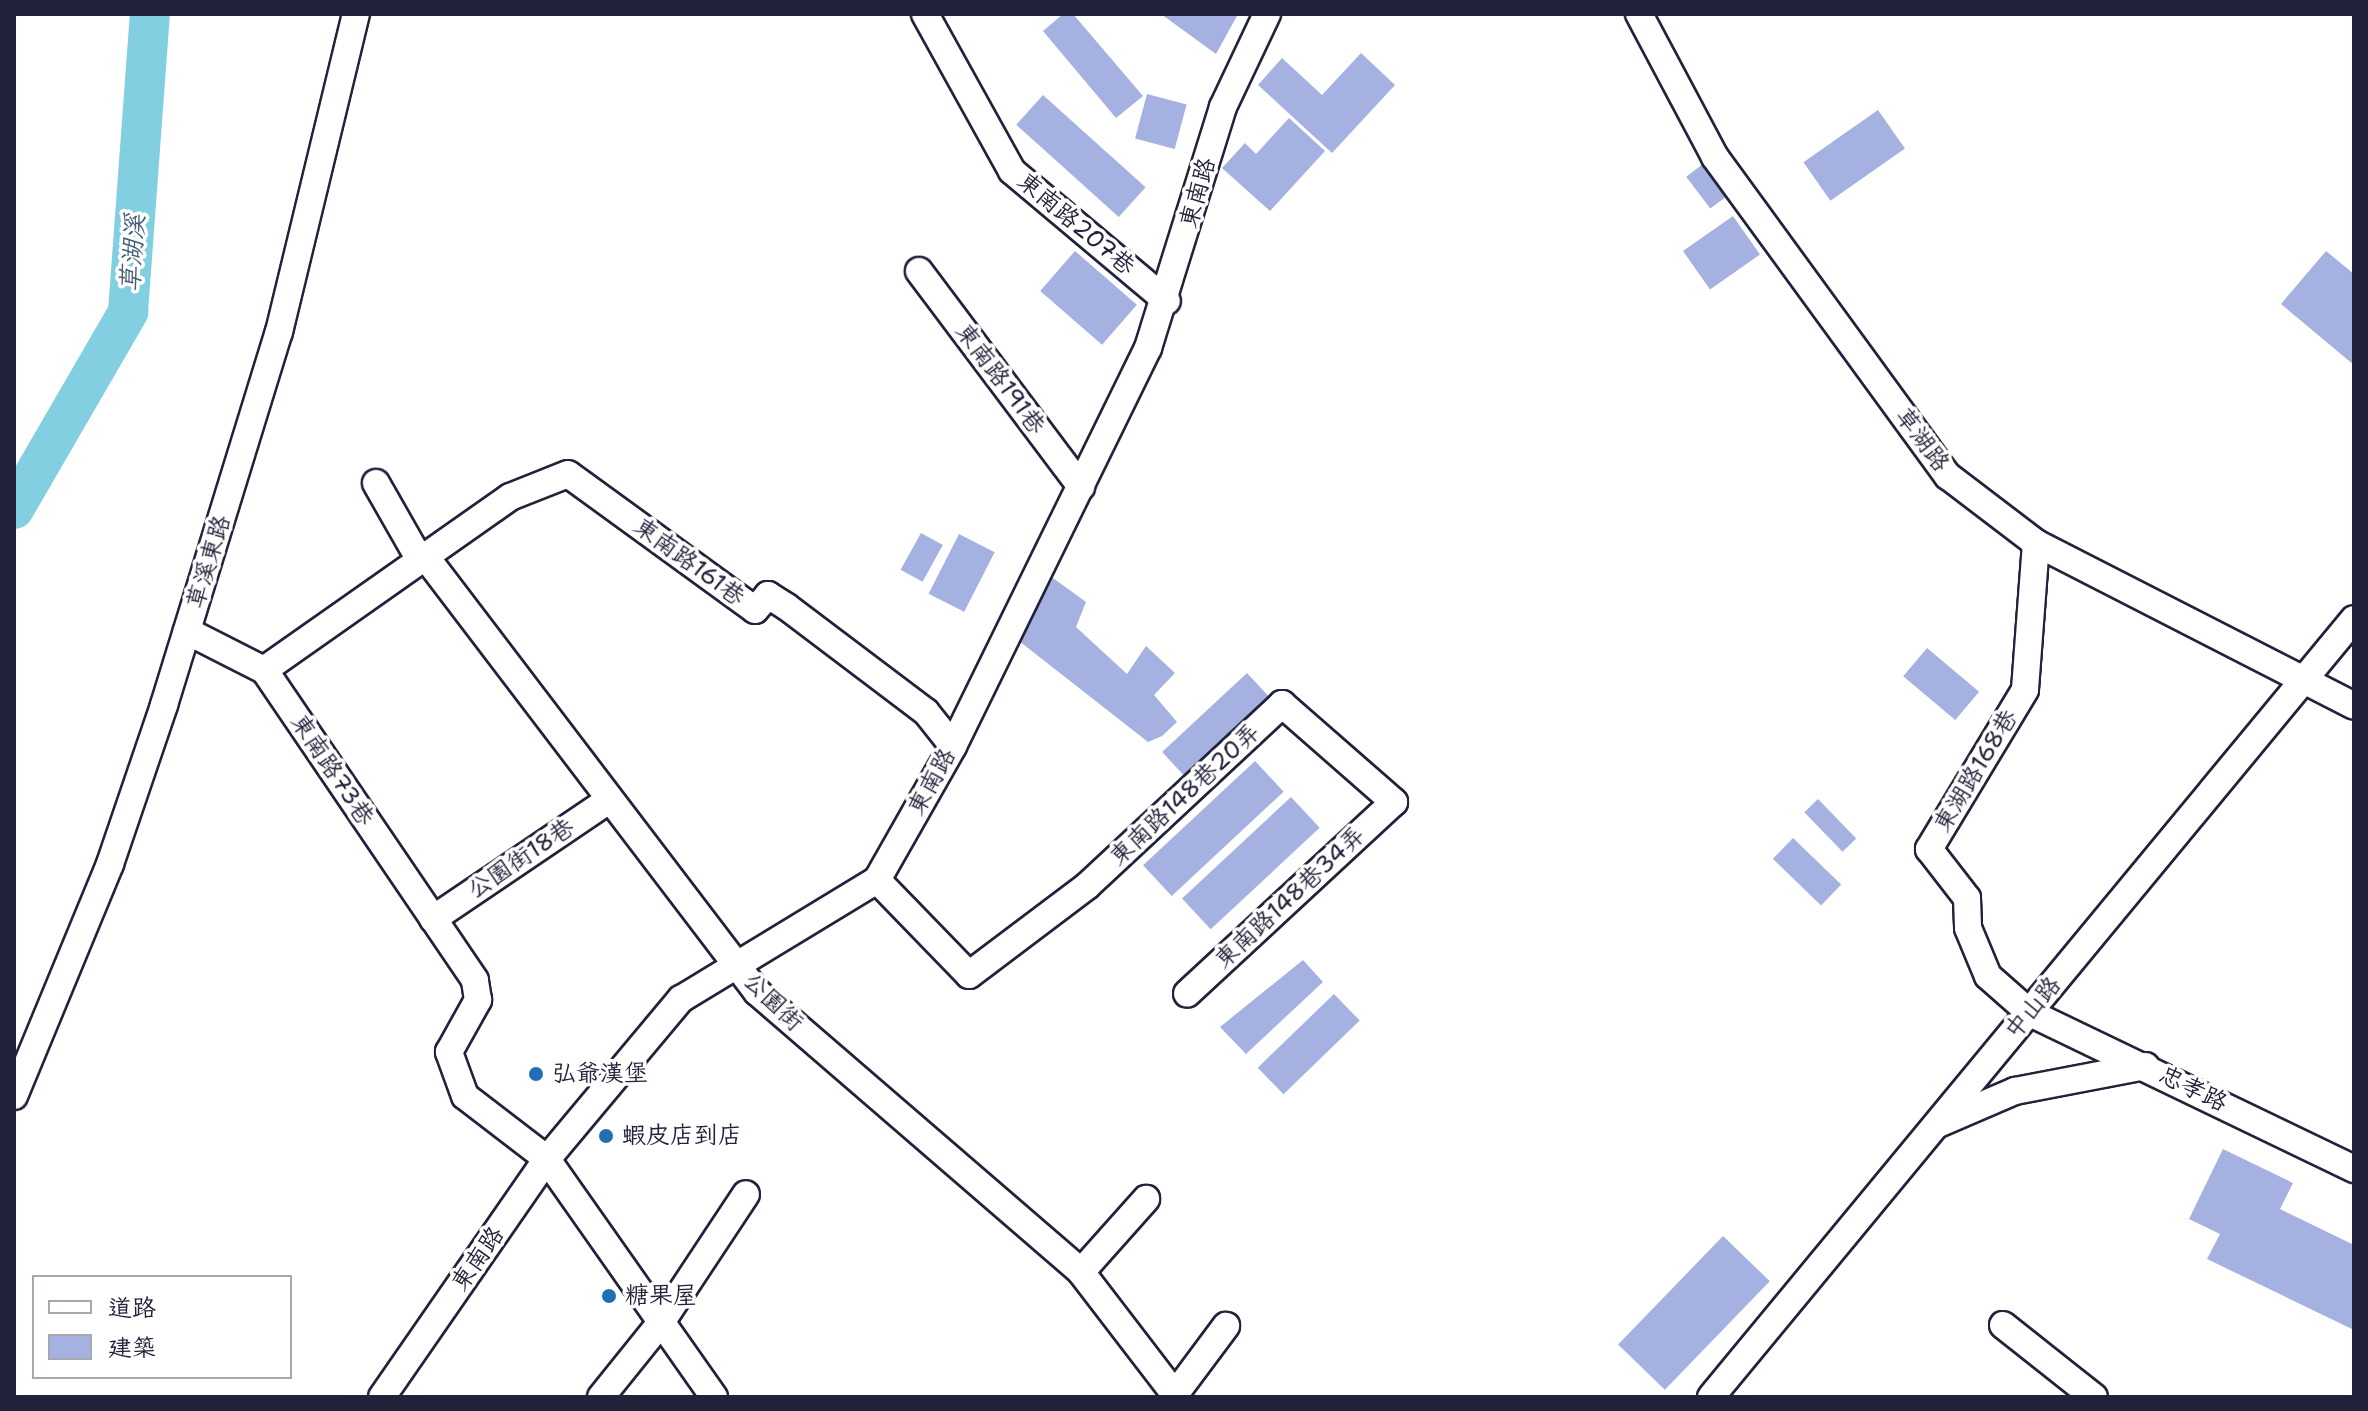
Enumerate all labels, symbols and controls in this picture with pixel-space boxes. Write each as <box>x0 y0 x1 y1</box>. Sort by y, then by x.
street label: 東南路 <box>1174 154 1222 232</box>
street label: 東南路207巷 <box>1011 167 1141 281</box>
water label: 草湖溪 <box>114 213 150 293</box>
street label: 東南路191巷 <box>949 318 1051 440</box>
street label: 草湖路 <box>1889 403 1955 477</box>
street label: 草溪東路 <box>181 512 237 612</box>
street label: 東南路161巷 <box>628 512 750 612</box>
street label: 東湖路168巷 <box>1928 705 2024 837</box>
street label: 東南路73巷 <box>284 709 380 831</box>
street label: 東南路148巷20弄 <box>1104 718 1266 872</box>
street label: 東南路 <box>902 744 962 820</box>
street label: 公園街18巷 <box>462 813 580 905</box>
street label: 東南路148巷34弄 <box>1209 821 1371 975</box>
street label: 公園街 <box>737 967 809 1037</box>
street label: 中山路 <box>1999 971 2067 1045</box>
place label: 弘爺漢堡 <box>552 1060 648 1088</box>
street label: 忠孝路 <box>2154 1060 2232 1118</box>
marker: 弘爺漢堡 <box>527 1065 545 1083</box>
place label: 蝦皮店到店 <box>622 1122 742 1150</box>
marker: 蝦皮店到店 <box>597 1127 615 1145</box>
street label: 東南路 <box>446 1221 510 1297</box>
legend <box>32 1275 292 1379</box>
place label: 糖果屋 <box>625 1282 697 1310</box>
marker: 糖果屋 <box>600 1287 618 1305</box>
text: 道路 <box>108 1292 156 1324</box>
text: 建築 <box>108 1332 156 1364</box>

